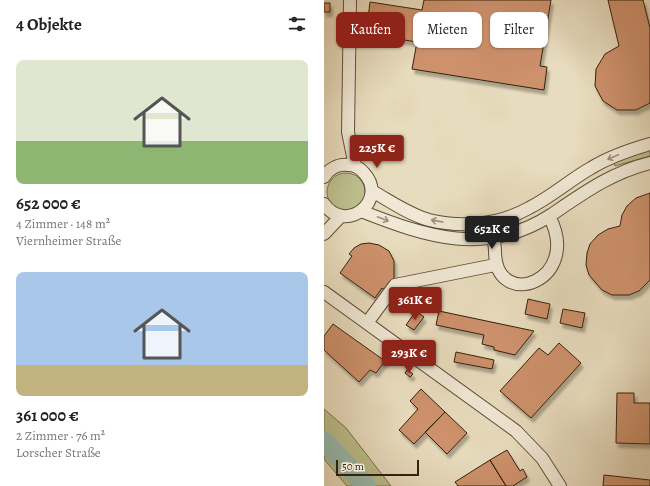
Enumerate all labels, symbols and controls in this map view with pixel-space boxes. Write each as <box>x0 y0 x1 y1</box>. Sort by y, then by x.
chip: Kaufen <box>336 12 405 48</box>
chip: Mieten <box>413 12 482 48</box>
chip: Filter <box>490 12 548 48</box>
text: 4 Objekte <box>16 13 82 36</box>
icon: filters <box>286 13 308 35</box>
icon: home <box>126 86 198 158</box>
pin: 225K € <box>344 135 410 169</box>
text: 225K € <box>359 139 395 156</box>
one-way arrow <box>607 154 619 161</box>
text: 652 000 € <box>16 192 81 215</box>
text: 4 Zimmer · 148 m² <box>16 215 110 232</box>
one-way arrow <box>377 216 389 224</box>
pin: 652K € <box>459 216 525 250</box>
one-way arrow <box>431 217 444 225</box>
text: 652K € <box>474 220 510 237</box>
text: Viernheimer Straße <box>16 232 121 249</box>
pin: 361K € <box>382 287 448 321</box>
text: 361K € <box>398 291 432 308</box>
icon: home <box>126 298 198 370</box>
pin: 293K € <box>376 340 442 374</box>
text: 293K € <box>391 344 427 361</box>
text: 361 000 € <box>16 404 79 427</box>
text: 2 Zimmer · 76 m² <box>16 427 105 444</box>
text: Lorscher Straße <box>16 444 101 461</box>
scale bar <box>336 458 419 477</box>
text: 50 m <box>342 459 364 474</box>

